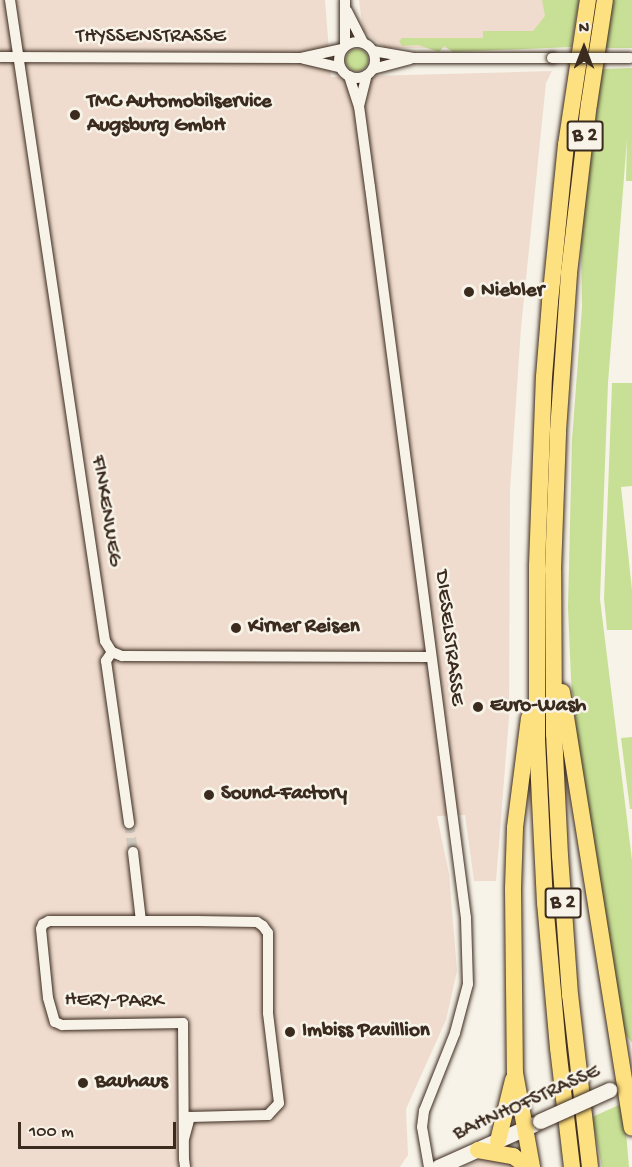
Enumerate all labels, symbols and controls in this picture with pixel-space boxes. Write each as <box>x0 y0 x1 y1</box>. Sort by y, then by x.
north arrow <box>554 18 614 78</box>
text: N <box>579 20 589 39</box>
street label: THYSSENSTRASSE <box>76 25 226 51</box>
place label: TMC Automobilservice Augsburg GmbH <box>87 90 272 140</box>
marker: TMC Automobilservice Augsburg GmbH <box>68 108 82 122</box>
road number: B 2 <box>566 119 604 153</box>
place label: Niebler <box>481 279 544 305</box>
marker: Niebler <box>462 285 476 299</box>
street label: FINKENWEG <box>84 454 126 568</box>
street label: DIESELSTRASSE <box>427 569 469 707</box>
place label: Kirner Reisen <box>248 615 360 641</box>
marker: Kirner Reisen <box>229 621 243 635</box>
place label: Euro-Wash <box>490 694 586 720</box>
marker: Euro-Wash <box>471 700 485 714</box>
place label: Sound-Factory <box>221 782 347 808</box>
marker: Sound-Factory <box>202 788 216 802</box>
road number: B 2 <box>544 886 582 920</box>
street label: HERY-PARK <box>64 989 164 1015</box>
place label: Imbiss Pavillion <box>302 1019 430 1045</box>
marker: Imbiss Pavillion <box>283 1025 297 1039</box>
street label: BAHNHOFSTRASSE <box>450 1060 604 1148</box>
place label: Bauhaus <box>95 1070 168 1096</box>
marker: Bauhaus <box>76 1076 90 1090</box>
scale bar <box>21 1110 178 1148</box>
text: 100 m <box>29 1122 74 1143</box>

